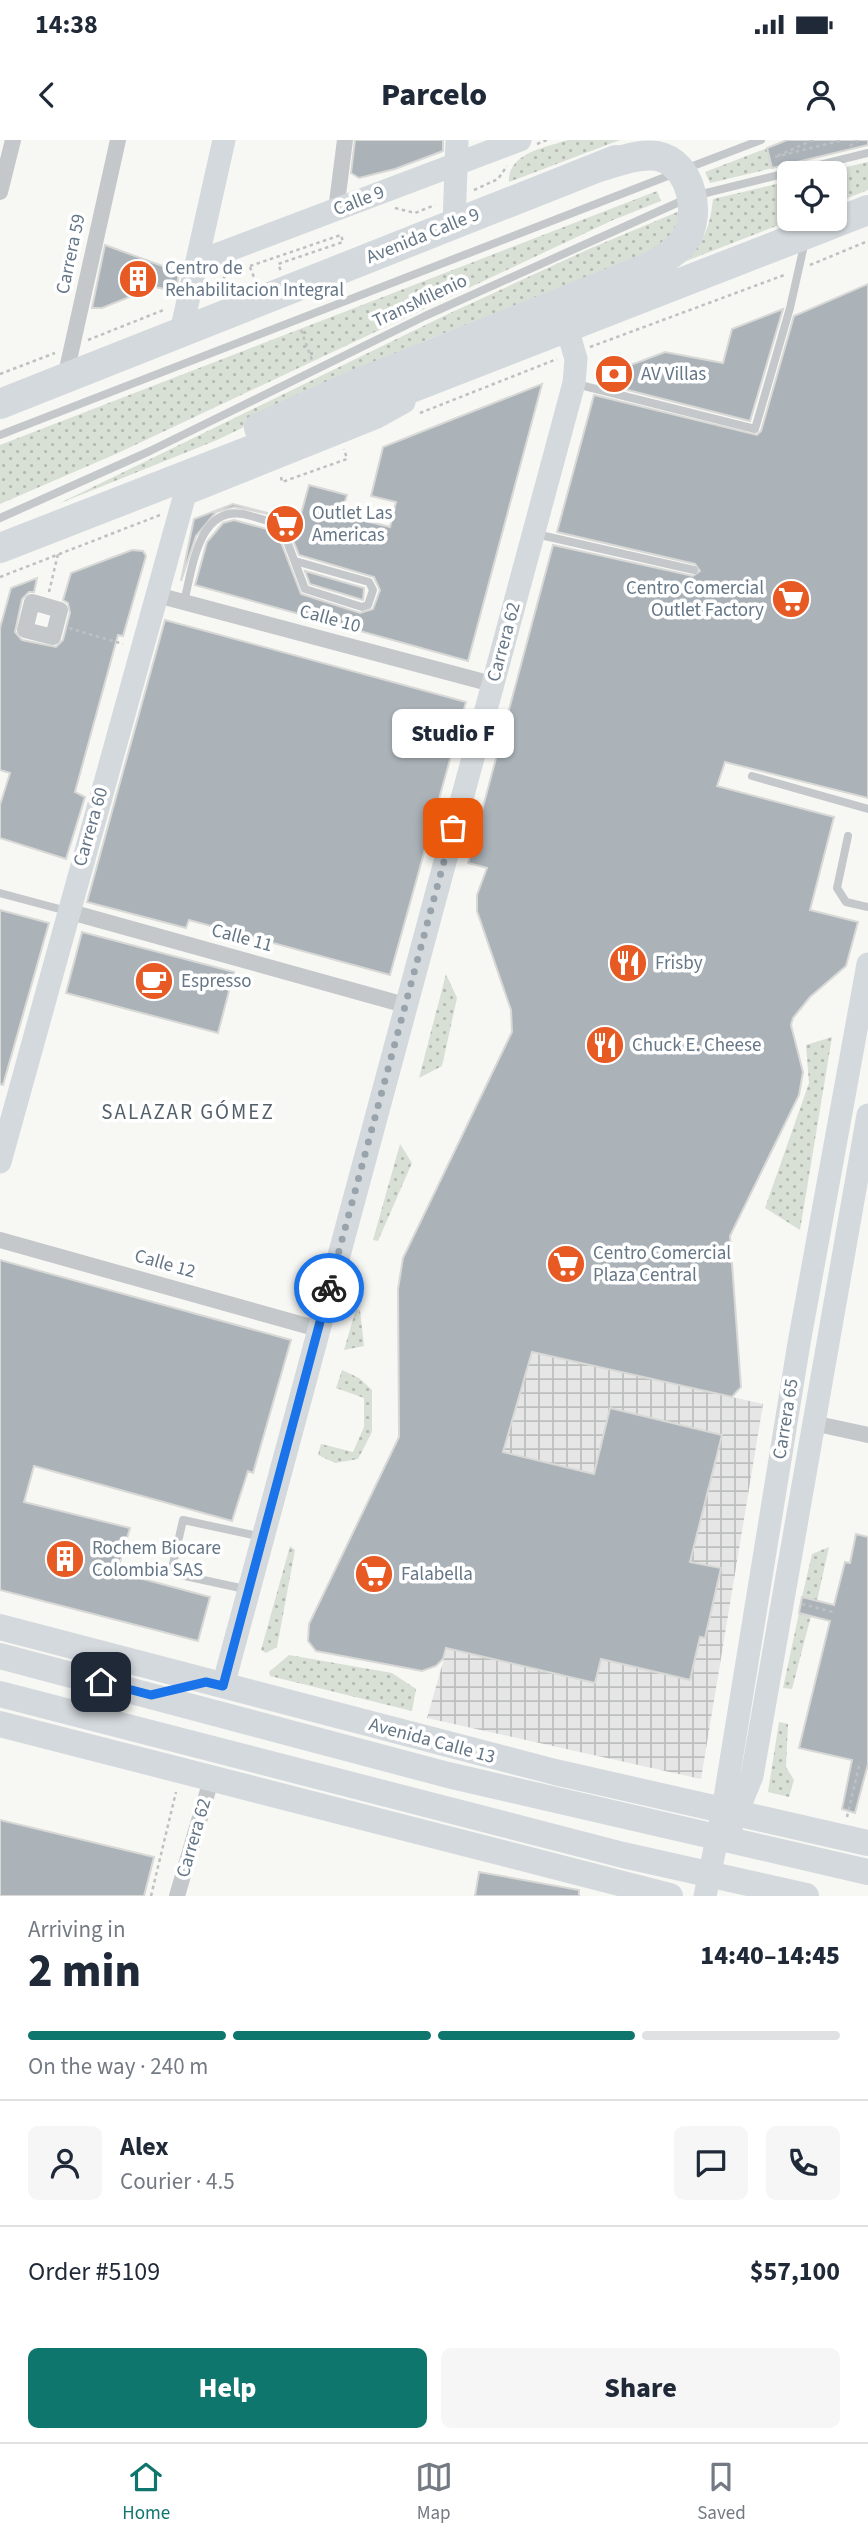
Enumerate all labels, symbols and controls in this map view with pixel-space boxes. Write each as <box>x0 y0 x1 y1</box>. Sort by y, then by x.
text: 14:38 <box>35 6 98 43</box>
text: Parcelo <box>381 72 487 118</box>
icon: back <box>28 76 66 114</box>
icon: person <box>802 76 840 114</box>
map controls <box>777 161 847 231</box>
button: locate <box>777 161 847 231</box>
street label: Calle 9 <box>330 179 388 223</box>
street label: Avenida Calle 9 <box>362 201 484 271</box>
street label: Carrera 59 <box>49 211 93 297</box>
place label: Centro de Rehabilitacion Integral <box>165 255 344 304</box>
building icon: Centro de Rehabilitacion Integral <box>117 258 159 300</box>
street label: TransMilenio <box>368 267 472 335</box>
bank icon: AV Villas <box>593 353 635 395</box>
place label: AV Villas <box>641 361 706 388</box>
place label: Outlet Las Americas <box>312 500 392 549</box>
supermarket icon: Outlet Las Americas <box>264 503 306 545</box>
place label: Centro Comercial Outlet Factory <box>626 575 764 624</box>
supermarket icon: Centro Comercial Outlet Factory <box>770 578 812 620</box>
street label: Calle 10 <box>296 598 364 640</box>
street label: Carrera 62 <box>480 599 528 685</box>
callout: Studio F <box>392 709 514 758</box>
text: Studio F <box>411 717 495 750</box>
street label: Carrera 60 <box>67 784 115 870</box>
pin <box>423 798 483 858</box>
icon: bag <box>434 809 472 847</box>
street label: Calle 11 <box>208 917 276 959</box>
restaurant icon: Frisby <box>607 942 649 984</box>
place label: Frisby <box>655 950 703 977</box>
cafe icon: Espresso <box>133 960 175 1002</box>
place label: Espresso <box>181 968 252 995</box>
restaurant icon: Chuck E. Cheese <box>584 1024 626 1066</box>
place label: Chuck E. Cheese <box>632 1032 761 1059</box>
district label: SALAZAR GÓMEZ <box>101 1097 275 1127</box>
place label: Centro Comercial Plaza Central <box>593 1240 731 1289</box>
street label: Calle 12 <box>131 1242 199 1286</box>
supermarket icon: Centro Comercial Plaza Central <box>545 1243 587 1285</box>
courier <box>294 1253 364 1323</box>
icon: bike <box>310 1269 348 1307</box>
street label: Carrera 65 <box>766 1377 806 1461</box>
place label: Rochem Biocare Colombia SAS <box>92 1535 221 1584</box>
building icon: Rochem Biocare Colombia SAS <box>44 1538 86 1580</box>
supermarket icon: Falabella <box>353 1553 395 1595</box>
place label: Falabella <box>401 1561 473 1588</box>
pin <box>71 1652 131 1712</box>
icon: home <box>82 1663 120 1701</box>
street label: Avenida Calle 13 <box>366 1711 498 1771</box>
street label: Carrera 62 <box>170 1795 218 1881</box>
text: Arriving in <box>28 1913 126 1946</box>
text: 14:40–14:45 <box>700 1937 840 1974</box>
text: 2 min <box>28 1939 141 2004</box>
text: On the way · 240 m <box>28 2050 208 2083</box>
button: person <box>28 2126 102 2200</box>
button: chat <box>674 2126 748 2200</box>
button: phone <box>766 2126 840 2200</box>
text: Alex <box>120 2128 169 2165</box>
text: Courier · 4.5 <box>120 2165 235 2198</box>
text: Order #5109 <box>28 2253 160 2290</box>
text: $57,100 <box>750 2253 840 2290</box>
button: Help <box>28 2348 427 2428</box>
button: Share <box>441 2348 840 2428</box>
tab: Home <box>122 2458 170 2527</box>
tab: Map <box>415 2458 453 2527</box>
tab: Saved <box>697 2458 746 2527</box>

